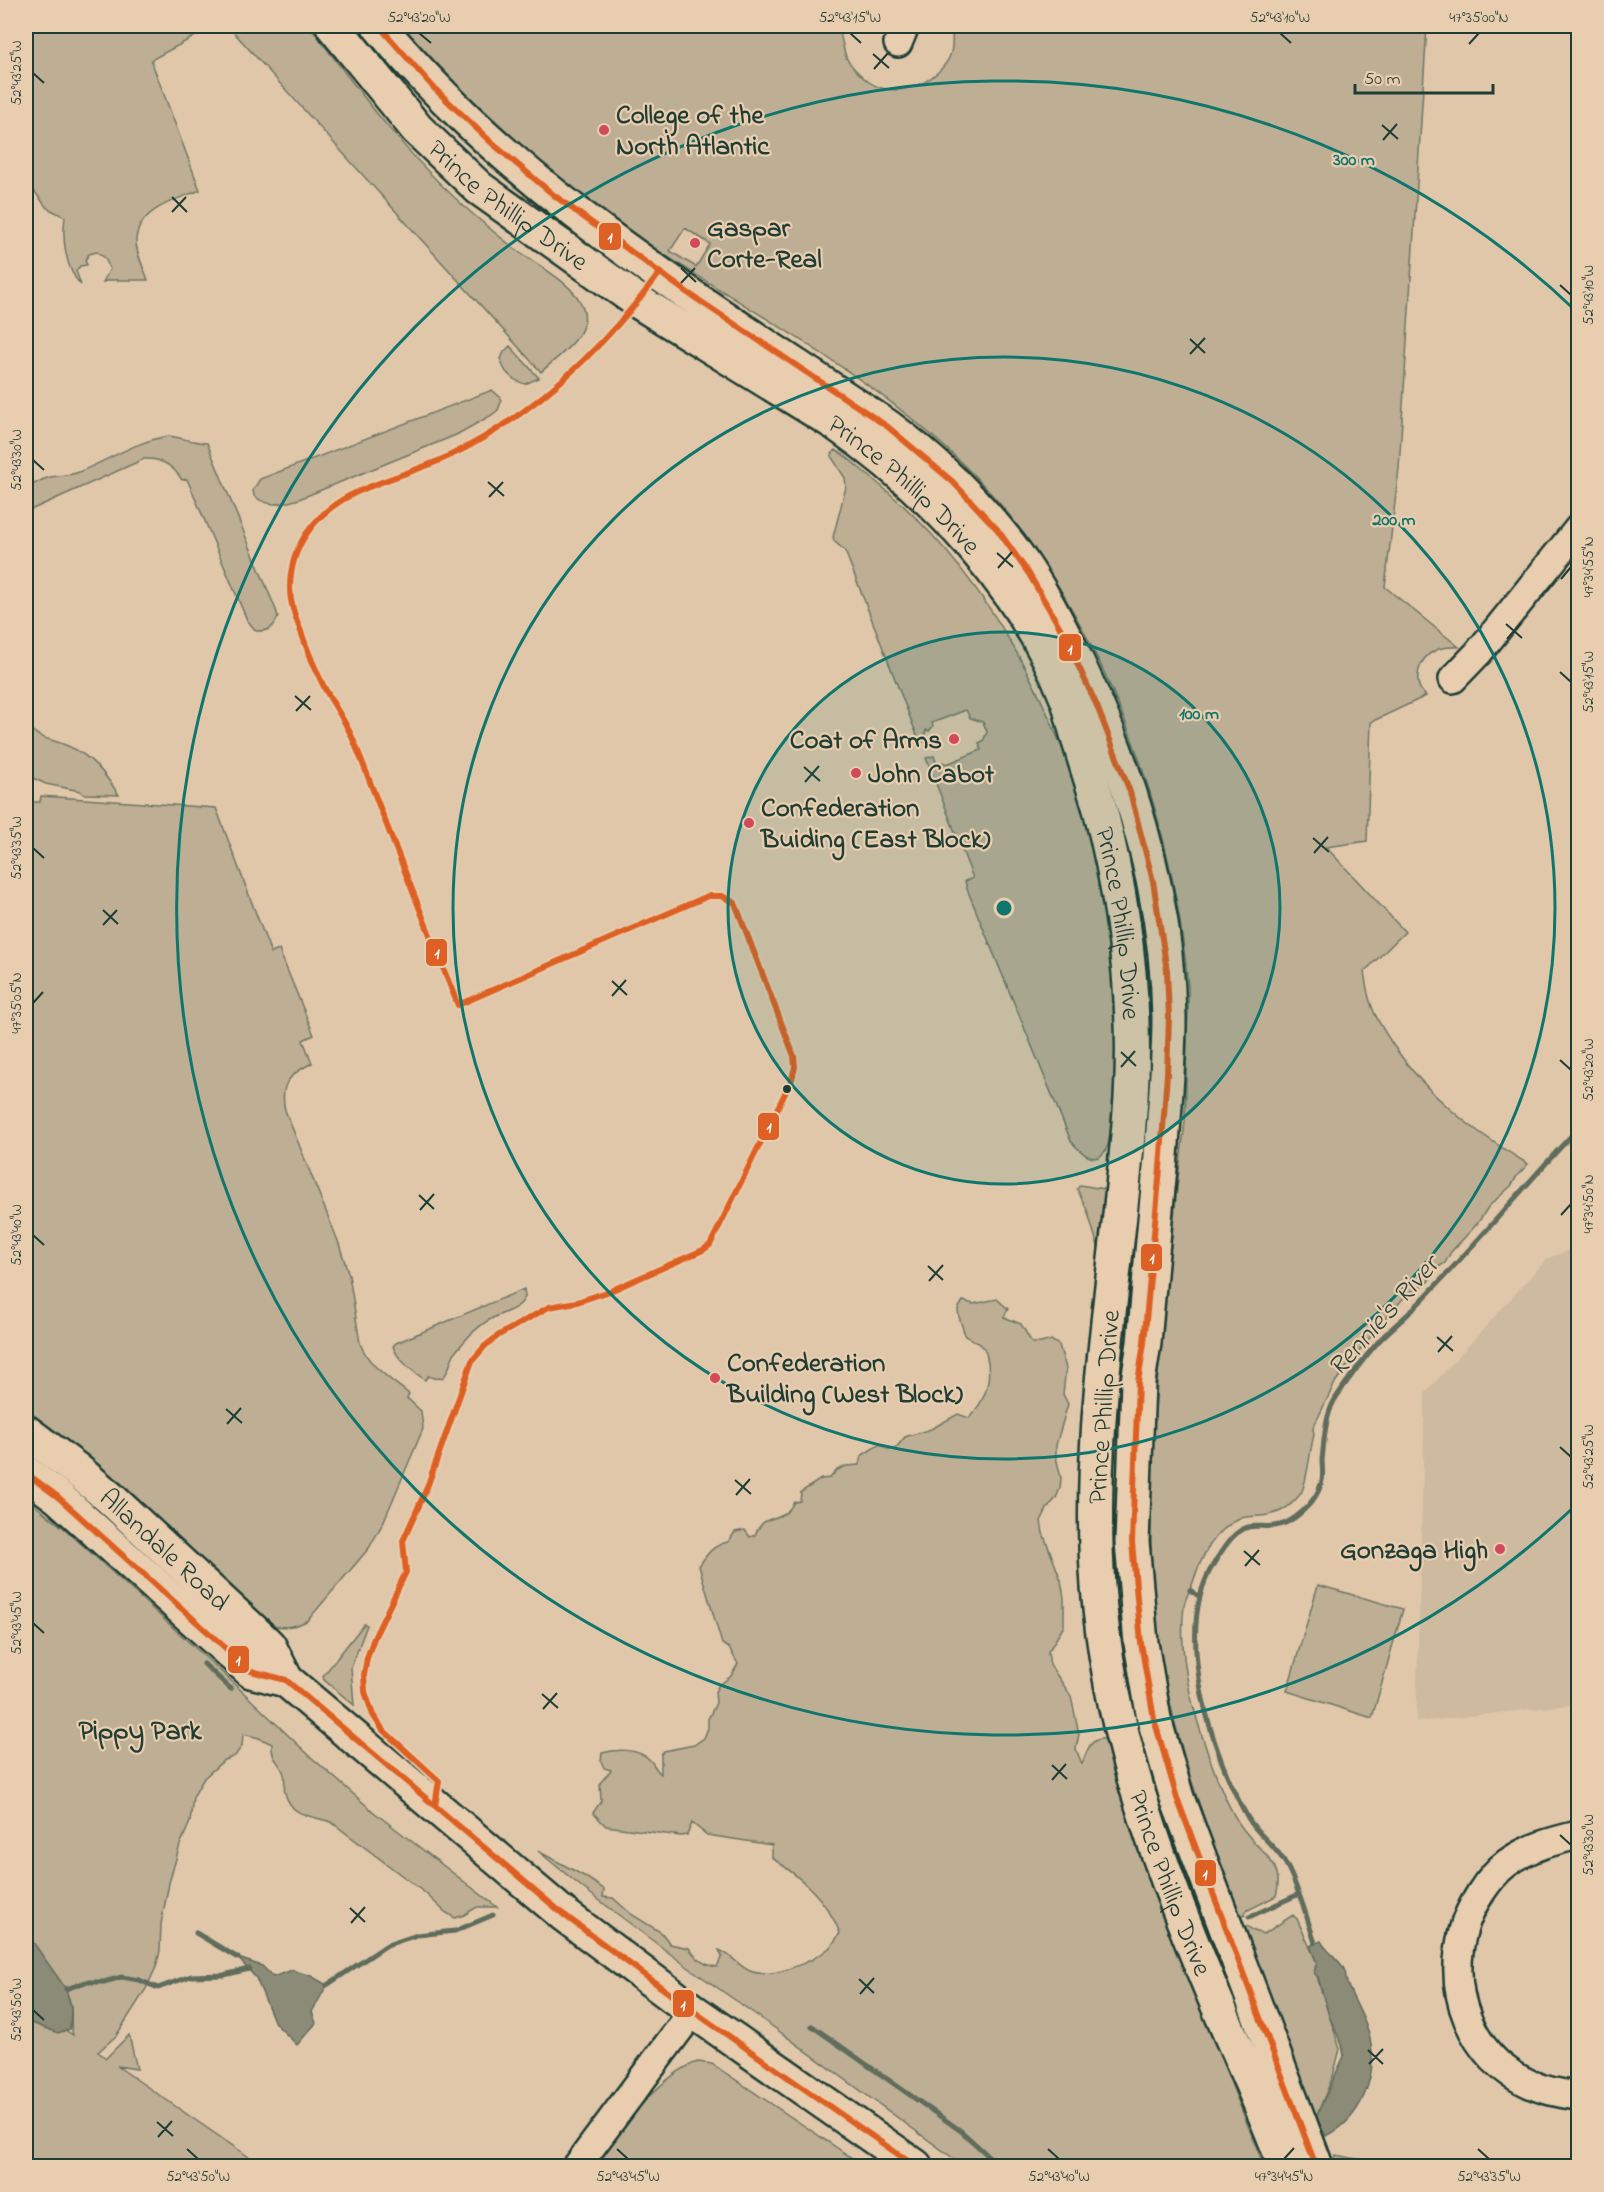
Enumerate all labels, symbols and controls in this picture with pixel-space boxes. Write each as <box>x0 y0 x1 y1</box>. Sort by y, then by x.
text: 52°43'20"W <box>387 7 451 29</box>
text: 52°43'15"W <box>819 7 881 29</box>
text: 52°43'10"W <box>1250 7 1310 29</box>
text: 47°35'00"N <box>1449 7 1509 29</box>
text: 52°43'25"W <box>6 40 28 106</box>
scale bar <box>1355 57 1493 95</box>
text: 50 m <box>1364 67 1401 93</box>
place label: College of the North Atlantic <box>616 97 770 167</box>
marker: College of the North Atlantic <box>597 123 611 137</box>
street label: Prince Phillip Drive <box>417 132 596 282</box>
text: 300 m <box>1332 148 1375 174</box>
place label: Gaspar Corte-Real <box>707 210 822 280</box>
line badge: 1 <box>598 222 622 251</box>
text: 1 <box>607 226 613 250</box>
marker: Gaspar Corte-Real <box>688 236 702 250</box>
text: 52°43'10"W <box>1578 265 1600 325</box>
street label: Prince Phillip Drive <box>818 406 989 565</box>
text: 52°43'30"W <box>6 429 28 491</box>
text: 200 m <box>1372 508 1416 534</box>
text: 47°34'55"N <box>1578 536 1600 598</box>
line badge: 1 <box>1058 633 1082 662</box>
text: 1 <box>1067 638 1073 662</box>
text: 52°43'15"W <box>1578 651 1600 713</box>
text: 100 m <box>1179 702 1219 728</box>
place label: Coat of Arms <box>790 722 942 761</box>
marker: Coat of Arms <box>947 732 961 746</box>
place label: John Cabot <box>868 756 995 795</box>
marker: John Cabot <box>849 766 863 780</box>
place label: Confederation Buiding (East Block) <box>759 790 991 861</box>
text: 52°43'35"W <box>6 816 28 880</box>
marker: Confederation Buiding (East Block) <box>742 816 756 830</box>
street label: Prince Phillip Drive <box>1083 823 1149 1022</box>
centre of rings <box>994 898 1014 918</box>
line badge: 1 <box>425 938 448 967</box>
text: 1 <box>434 942 440 966</box>
text: 47°35'05"N <box>6 972 28 1034</box>
text: 52°43'20"W <box>1578 1038 1600 1102</box>
unlabelled marker <box>781 1083 793 1095</box>
line badge: 1 <box>757 1112 780 1141</box>
text: 1 <box>766 1116 772 1140</box>
text: 47°34'50"N <box>1578 1174 1600 1234</box>
text: 52°43'40"W <box>6 1204 28 1266</box>
line badge: 1 <box>1140 1243 1163 1272</box>
water label: Rennie's River <box>1319 1245 1453 1387</box>
text: 1 <box>1149 1247 1155 1271</box>
street label: Prince Phillip Drive <box>1079 1308 1132 1506</box>
place label: Confederation Building (West Block) <box>725 1345 963 1416</box>
marker: Confederation Building (West Block) <box>708 1371 722 1385</box>
text: 52°43'25"W <box>1578 1424 1600 1490</box>
street label: Allandale Road <box>89 1480 237 1622</box>
place label: Gonzaga High <box>1340 1532 1488 1572</box>
marker: Gonzaga High <box>1493 1542 1507 1556</box>
text: 52°43'45"W <box>6 1591 28 1655</box>
line badge: 1 <box>227 1645 250 1674</box>
text: 1 <box>235 1649 241 1673</box>
district label: Pippy Park <box>78 1712 202 1753</box>
street label: Prince Phillip Drive <box>1117 1786 1221 1983</box>
text: 52°43'30"W <box>1578 1814 1600 1876</box>
line badge: 1 <box>1194 1859 1217 1887</box>
text: 1 <box>1202 1863 1208 1887</box>
text: 52°43'50"W <box>6 1978 28 2042</box>
line badge: 1 <box>672 1989 695 2018</box>
text: 1 <box>680 1994 686 2018</box>
text: 52°43'50"W <box>166 2166 230 2188</box>
text: 52°43'45"W <box>596 2166 660 2188</box>
text: 52°43'40"W <box>1028 2166 1090 2188</box>
text: 47°34'45"N <box>1255 2166 1313 2188</box>
text: 52°43'35"W <box>1457 2166 1521 2188</box>

